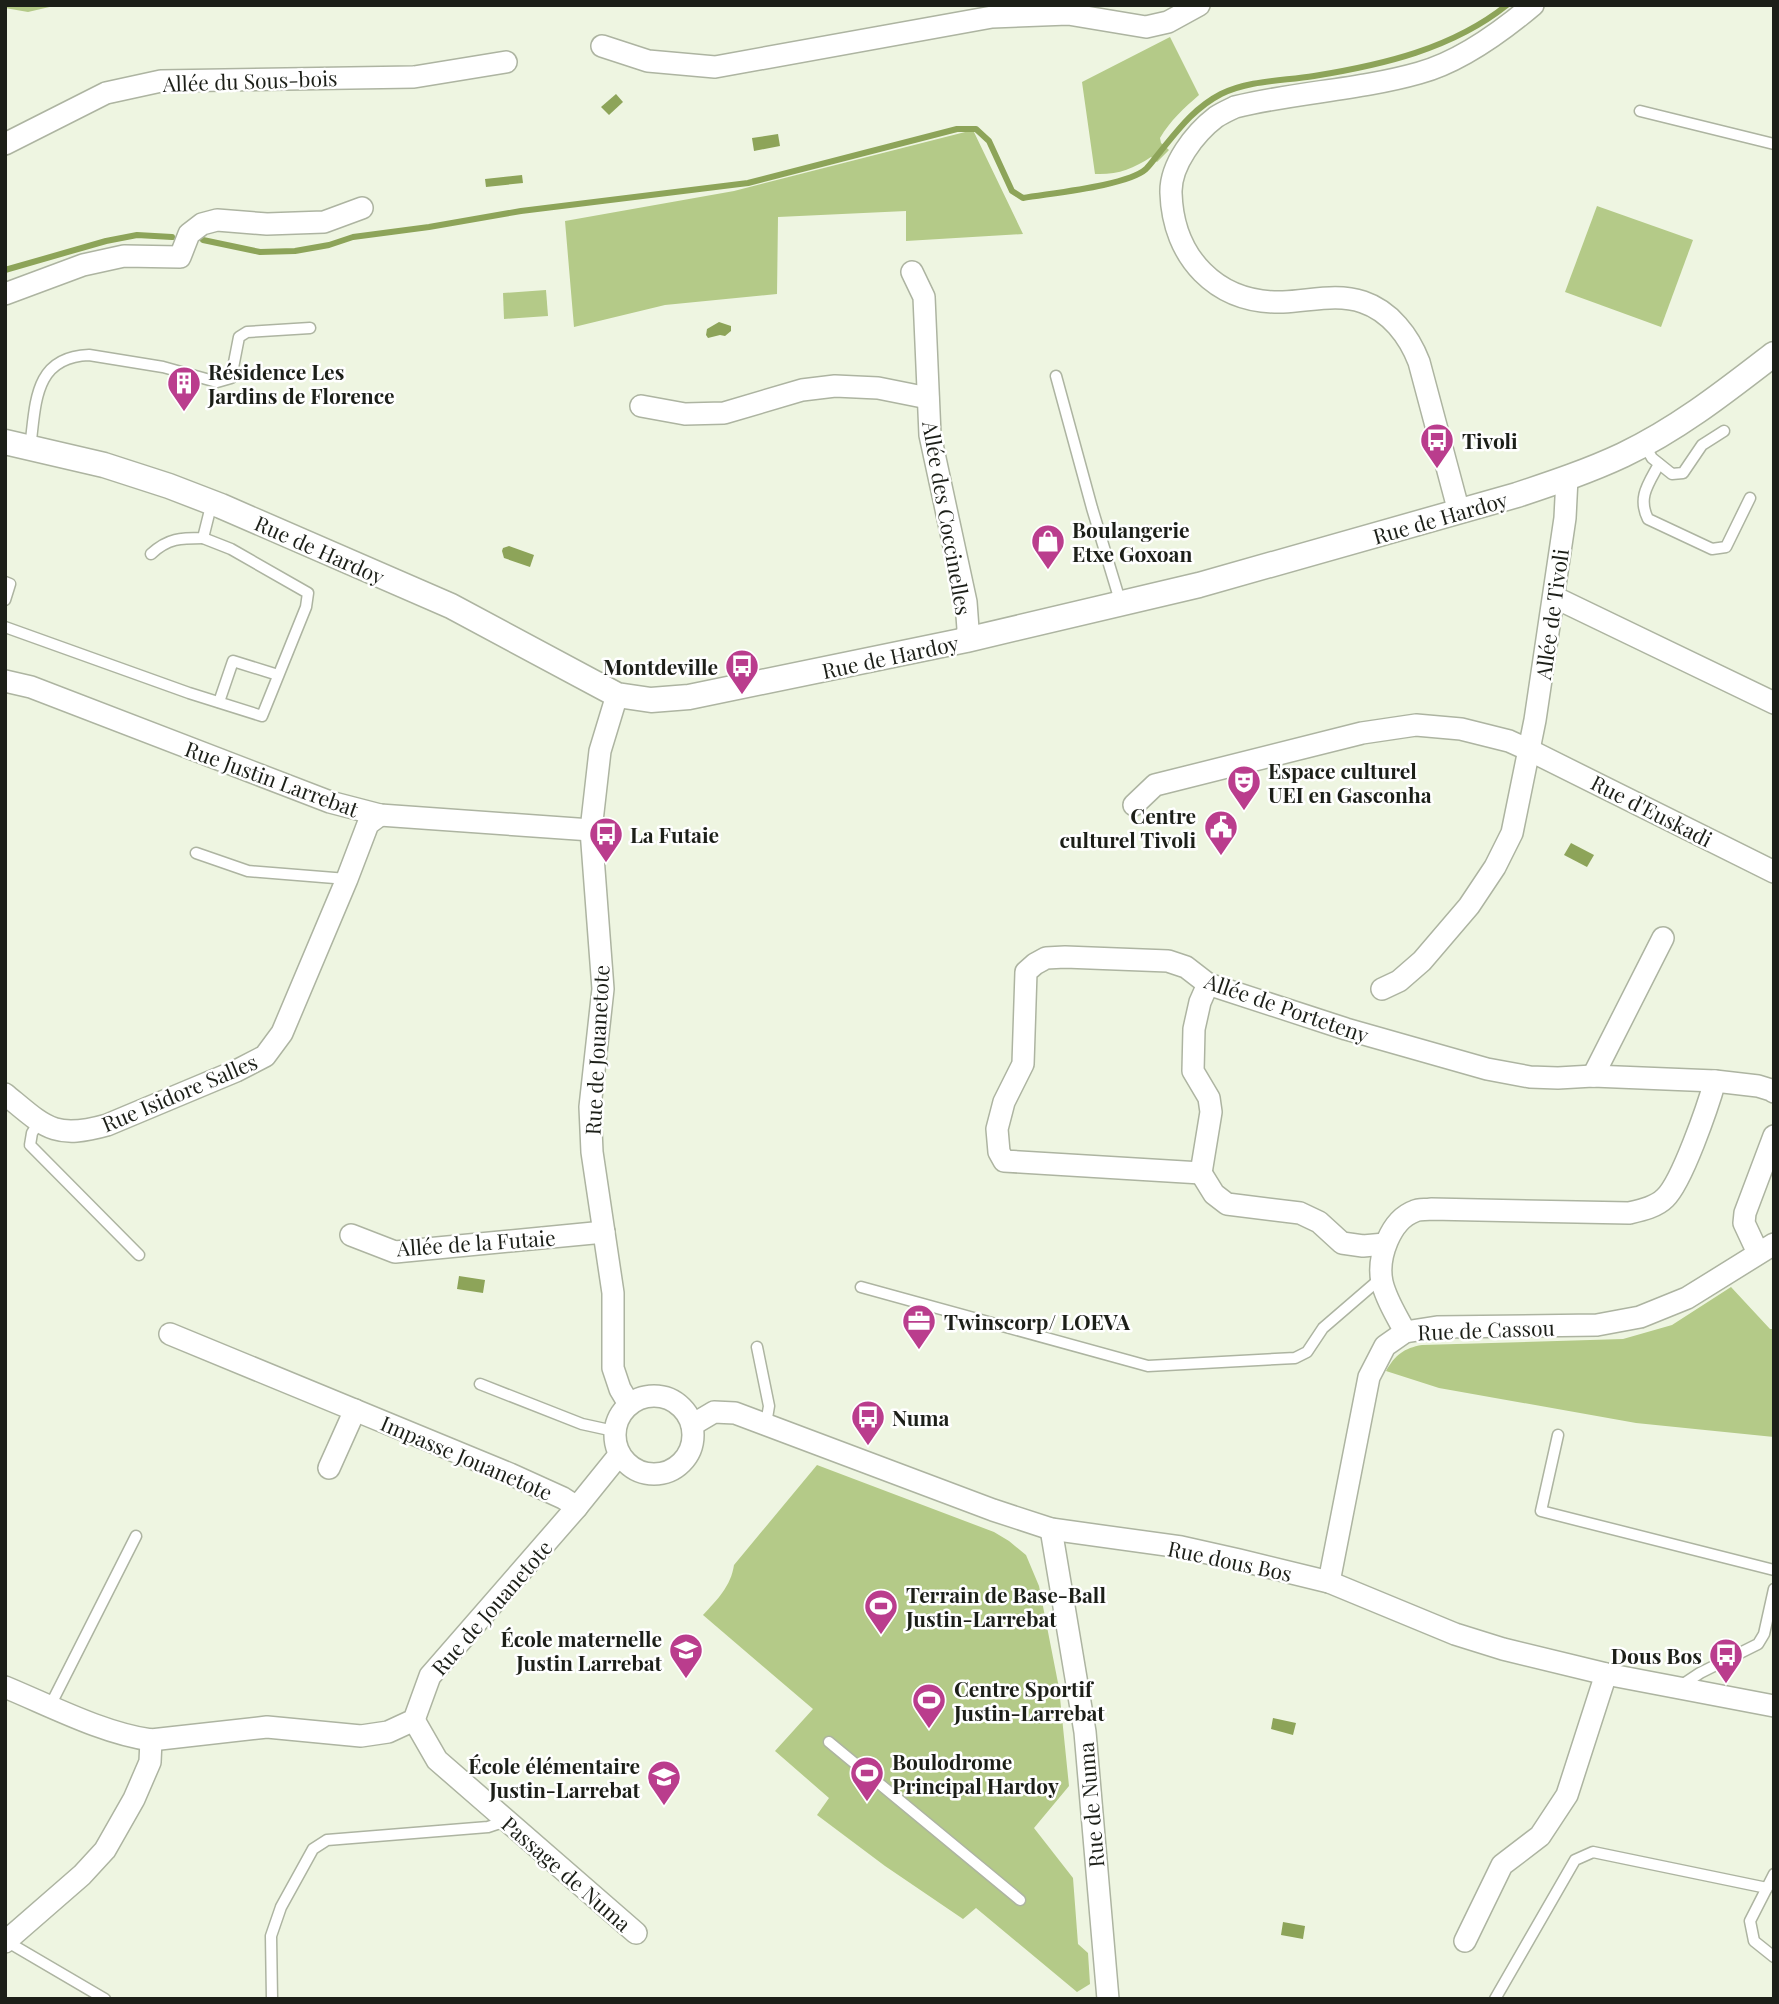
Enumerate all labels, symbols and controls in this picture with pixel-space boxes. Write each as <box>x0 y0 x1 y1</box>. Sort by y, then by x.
street label: Allée du Sous-bois <box>161 63 338 97</box>
place label: Résidence Les Jardins de Florence <box>207 357 395 409</box>
building icon: Résidence Les Jardins de Florence <box>165 364 203 413</box>
street label: Allée des Coccinelles <box>917 418 979 617</box>
bus stop icon: Tivoli <box>1418 421 1456 470</box>
place label: Tivoli <box>1462 426 1518 454</box>
street label: Rue de Hardoy <box>1369 484 1511 550</box>
street label: Rue de Hardoy <box>251 508 390 590</box>
place label: Boulangerie Etxe Goxoan <box>1072 515 1192 567</box>
shop icon: Boulangerie Etxe Goxoan <box>1029 522 1067 571</box>
street label: Allée de Tivoli <box>1528 547 1574 682</box>
street label: Rue de Hardoy <box>819 628 961 684</box>
bus stop icon: Montdeville <box>723 647 761 696</box>
place label: Montdeville <box>603 652 718 680</box>
street label: Rue Justin Larrebat <box>181 734 363 823</box>
place label: Espace culturel UEI en Gasconha <box>1268 756 1432 808</box>
theatre icon: Espace culturel UEI en Gasconha <box>1225 763 1263 812</box>
street label: Rue d'Euskadi <box>1587 767 1717 853</box>
place label: Centre culturel Tivoli <box>1059 801 1196 853</box>
public building icon: Centre culturel Tivoli <box>1202 808 1240 857</box>
bus stop icon: La Futaie <box>587 815 625 864</box>
place label: La Futaie <box>630 820 719 848</box>
street label: Rue de Jouanetote <box>578 964 614 1136</box>
street label: Allée de Porteteny <box>1200 966 1373 1048</box>
street label: Rue Isidore Salles <box>97 1047 261 1137</box>
street label: Allée de la Futaie <box>395 1222 556 1262</box>
office icon: Twinscorp/ LOEVA <box>900 1302 938 1351</box>
place label: Twinscorp/ LOEVA <box>944 1307 1131 1335</box>
street label: Rue de Cassou <box>1417 1313 1555 1345</box>
bus stop icon: Numa <box>849 1398 887 1447</box>
place label: Numa <box>892 1403 950 1431</box>
street label: Impasse Jouanetote <box>377 1408 557 1506</box>
street label: Rue de Jouanetote <box>424 1533 558 1681</box>
street label: Rue dous Bos <box>1165 1533 1295 1587</box>
place label: Terrain de Base-Ball Justin-Larrebat <box>905 1580 1106 1632</box>
sports icon: Terrain de Base-Ball Justin-Larrebat <box>862 1587 900 1636</box>
place label: École maternelle Justin Larrebat <box>500 1624 663 1676</box>
school or university icon: École maternelle Justin Larrebat <box>667 1631 705 1680</box>
bus stop icon: Dous Bos <box>1707 1636 1745 1685</box>
place label: Dous Bos <box>1611 1641 1702 1669</box>
place label: Centre Sportif Justin-Larrebat <box>953 1674 1105 1726</box>
sports icon: Centre Sportif Justin-Larrebat <box>910 1681 948 1730</box>
street label: Rue de Numa <box>1071 1741 1109 1869</box>
place label: Boulodrome Principal Hardoy <box>892 1747 1059 1799</box>
place label: École élémentaire Justin-Larrebat <box>468 1751 641 1803</box>
sports icon: Boulodrome Principal Hardoy <box>848 1754 886 1803</box>
school or university icon: École élémentaire Justin-Larrebat <box>645 1758 683 1807</box>
street label: Passage de Numa <box>497 1809 638 1937</box>

